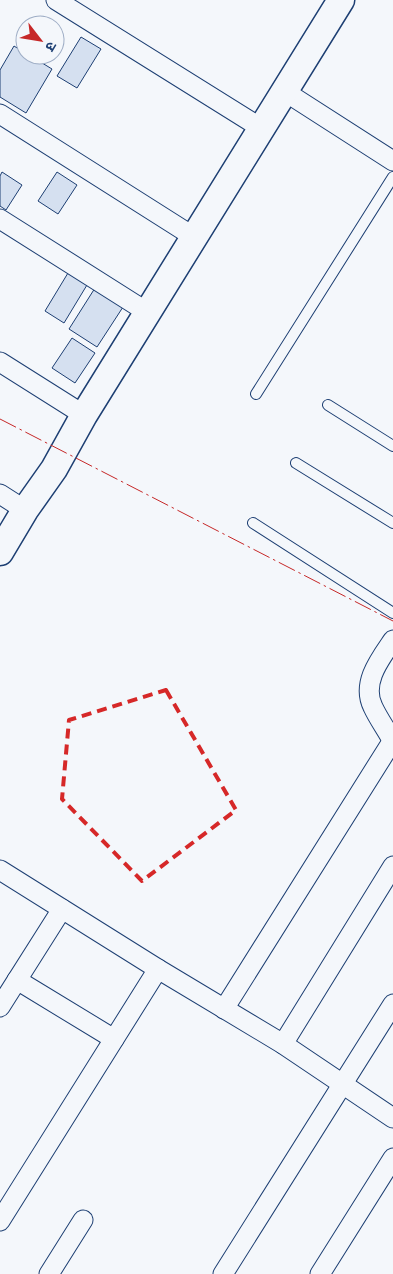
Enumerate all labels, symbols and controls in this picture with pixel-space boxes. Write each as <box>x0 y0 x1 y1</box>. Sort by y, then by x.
north arrow <box>15 15 65 65</box>
text: उ <box>42 39 61 56</box>

